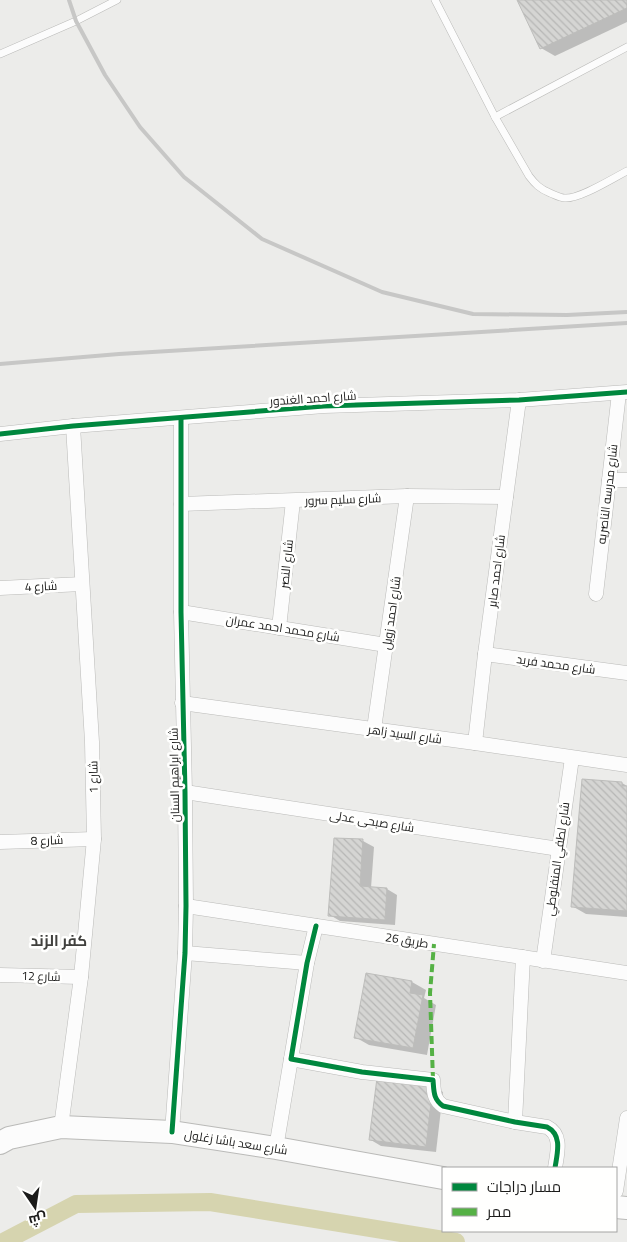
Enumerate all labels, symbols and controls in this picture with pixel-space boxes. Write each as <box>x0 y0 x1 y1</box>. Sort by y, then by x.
street label: شارع احمد الغندور <box>268 385 357 411</box>
street label: شارع مدرسه الناصريه <box>591 443 623 545</box>
street label: شارع سليم سرور <box>303 488 382 510</box>
street label: شارع احمد صابر <box>482 533 510 609</box>
street label: شارع النصر <box>274 538 298 591</box>
street label: شارع احمد زويل <box>376 575 406 651</box>
street label: شارع 4 <box>24 576 58 596</box>
street label: شارع محمد احمد عمران <box>225 610 341 646</box>
street label: شارع محمد فريد <box>515 649 597 679</box>
street label: شارع السيد زاهر <box>366 719 443 749</box>
street label: شارع ابراهيم السنان <box>164 727 184 823</box>
street label: شارع 1 <box>83 760 103 793</box>
street label: شارع لطفي المنفلوطي <box>540 801 575 917</box>
street label: شارع صبحى عدلى <box>328 805 416 837</box>
street label: شارع 8 <box>30 830 64 850</box>
street label: طريق 26 <box>384 927 430 953</box>
district label: كفر الزند <box>31 929 87 952</box>
street label: شارع 12 <box>21 966 61 986</box>
street label: شارع سعد باشا زغلول <box>183 1124 289 1160</box>
legend <box>442 1167 617 1232</box>
text: مسار دراجات <box>487 1175 561 1198</box>
north arrow <box>10 1182 60 1232</box>
text: ممر <box>486 1200 511 1223</box>
text: ش <box>27 1208 49 1232</box>

